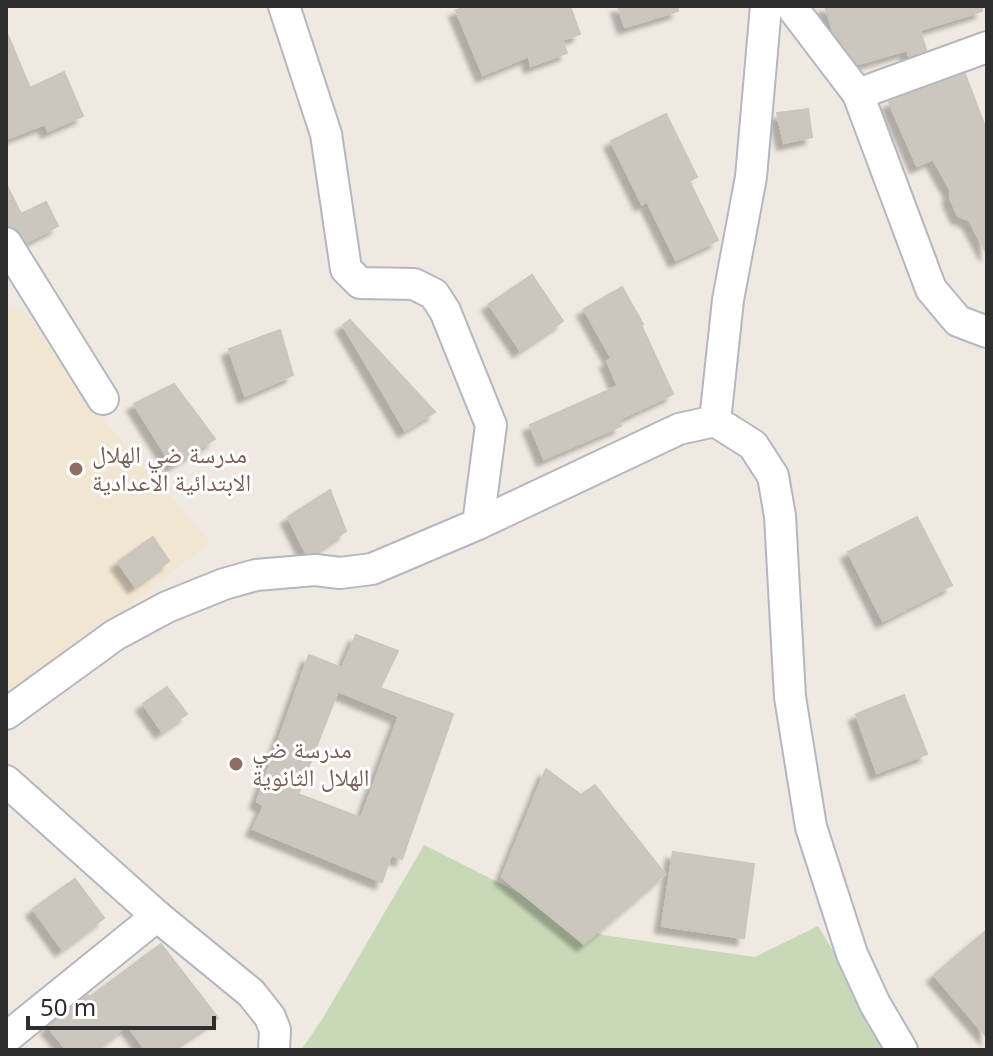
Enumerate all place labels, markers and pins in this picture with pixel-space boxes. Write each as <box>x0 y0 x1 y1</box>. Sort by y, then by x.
place label: مدرسة ضي الهلال الابتدائية الاعدادية <box>92 437 251 498</box>
marker: مدرسة ضي الهلال الابتدائية الاعدادية <box>67 460 85 478</box>
place label: مدرسة ضي الهلال الثانوية <box>252 732 370 793</box>
marker: مدرسة ضي الهلال الثانوية <box>227 755 245 773</box>

